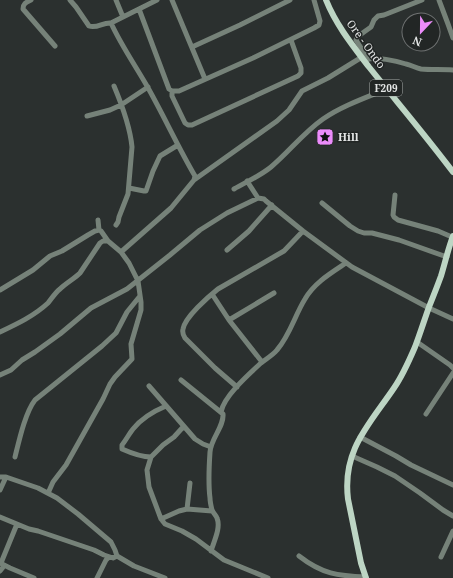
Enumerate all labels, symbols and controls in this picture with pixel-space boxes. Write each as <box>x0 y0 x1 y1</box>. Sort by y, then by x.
north arrow <box>401 12 441 52</box>
street label: Ore - Ondo <box>344 16 389 71</box>
text: N <box>410 33 424 50</box>
road number: F209 <box>370 80 402 96</box>
place icon: Hill <box>315 127 335 147</box>
place label: Hill <box>338 129 359 144</box>

